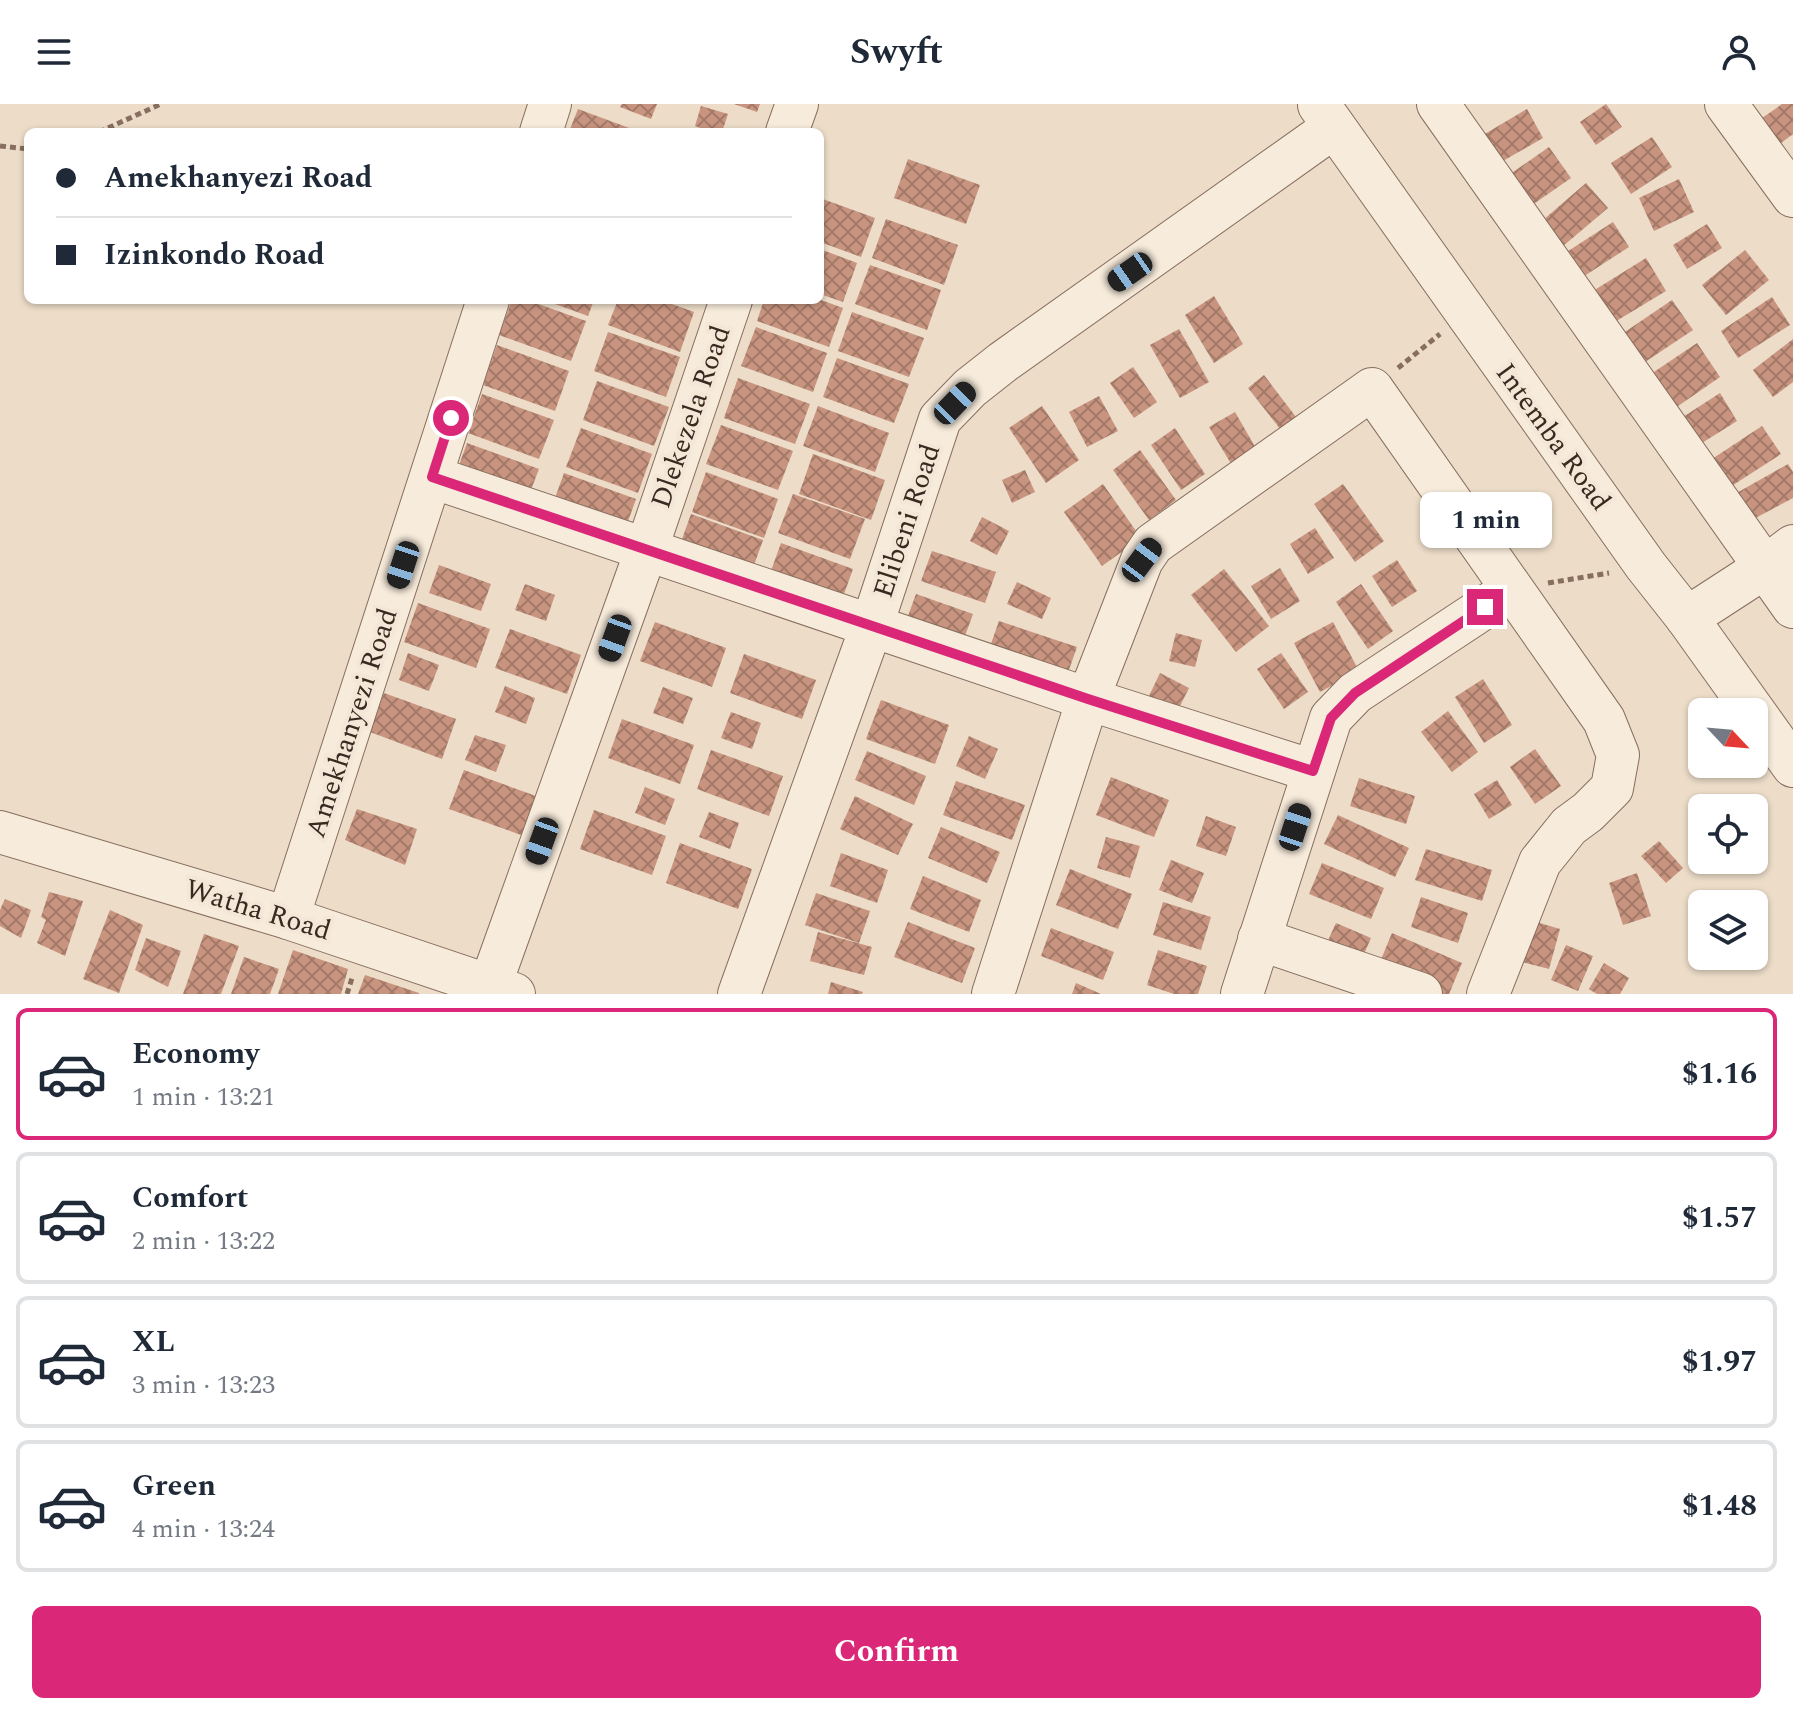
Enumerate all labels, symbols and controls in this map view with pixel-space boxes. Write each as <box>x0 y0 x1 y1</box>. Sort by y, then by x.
text: Swyft <box>850 25 943 80</box>
icon: menu <box>32 30 76 74</box>
icon: person <box>1717 30 1761 74</box>
text: Amekhanyezi Road <box>104 155 372 201</box>
text: Izinkondo Road <box>104 232 325 278</box>
car <box>1103 248 1157 296</box>
street label: Dlekezela Road <box>640 320 742 514</box>
street label: Intemba Road <box>1484 354 1622 520</box>
car <box>930 377 980 429</box>
route start <box>433 400 469 436</box>
street label: Elibeni Road <box>862 438 952 604</box>
callout: 1 min <box>1419 491 1551 547</box>
text: 1 min <box>1451 500 1521 540</box>
car <box>1118 534 1166 586</box>
car <box>384 538 422 592</box>
route end <box>1467 589 1503 625</box>
street label: Amekhanyezi Road <box>295 603 409 843</box>
car <box>596 611 634 665</box>
north arrow <box>1688 698 1768 778</box>
map controls <box>1688 698 1768 970</box>
button: locate <box>1688 794 1768 874</box>
car <box>1276 800 1314 854</box>
car <box>523 814 561 868</box>
street label: Watha Road <box>180 867 336 953</box>
button: layers <box>1688 890 1768 970</box>
text: Economy <box>132 1031 259 1077</box>
icon: car <box>36 1038 108 1110</box>
text: $1.16 <box>1682 1051 1757 1097</box>
text: 1 min · 13:21 <box>132 1077 275 1117</box>
text: Comfort <box>132 1175 248 1221</box>
icon: car <box>36 1182 108 1254</box>
text: $1.57 <box>1682 1195 1757 1241</box>
text: 2 min · 13:22 <box>132 1221 275 1261</box>
text: XL <box>132 1319 175 1365</box>
icon: car <box>36 1326 108 1398</box>
text: $1.97 <box>1682 1339 1757 1385</box>
text: 3 min · 13:23 <box>132 1365 275 1405</box>
text: Green <box>132 1463 216 1509</box>
icon: car <box>36 1470 108 1542</box>
text: $1.48 <box>1682 1483 1757 1529</box>
text: 4 min · 13:24 <box>132 1509 275 1549</box>
button: Confirm <box>32 1606 1761 1698</box>

